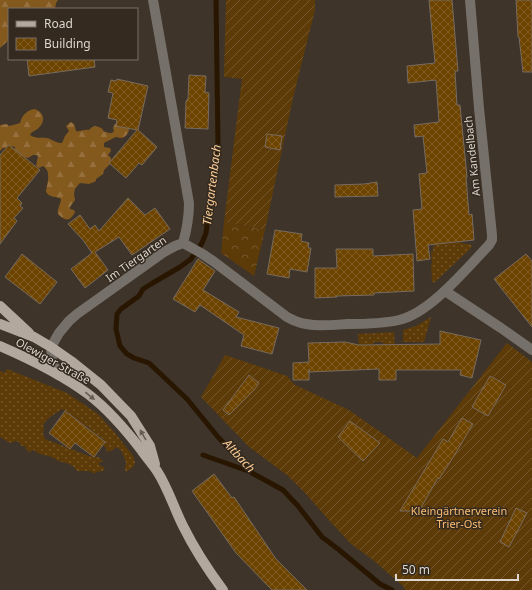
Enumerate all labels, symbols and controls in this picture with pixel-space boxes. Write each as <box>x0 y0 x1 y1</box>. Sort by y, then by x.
legend <box>8 8 138 60</box>
text: Road <box>44 15 73 32</box>
text: Building <box>44 35 91 52</box>
street label: Am Kandelbach <box>460 115 483 197</box>
water label: Tiergartenbach <box>198 143 225 226</box>
street label: Im Tiergarten <box>102 232 169 285</box>
street label: Olewiger Straße <box>13 334 93 387</box>
one-way arrow <box>85 392 96 401</box>
one-way arrow <box>139 429 146 441</box>
water label: Altbach <box>219 435 259 476</box>
park label: Kleingärtnerverein Trier-Ost <box>411 503 507 531</box>
scale bar <box>396 556 518 582</box>
text: 50 m <box>402 561 430 578</box>

